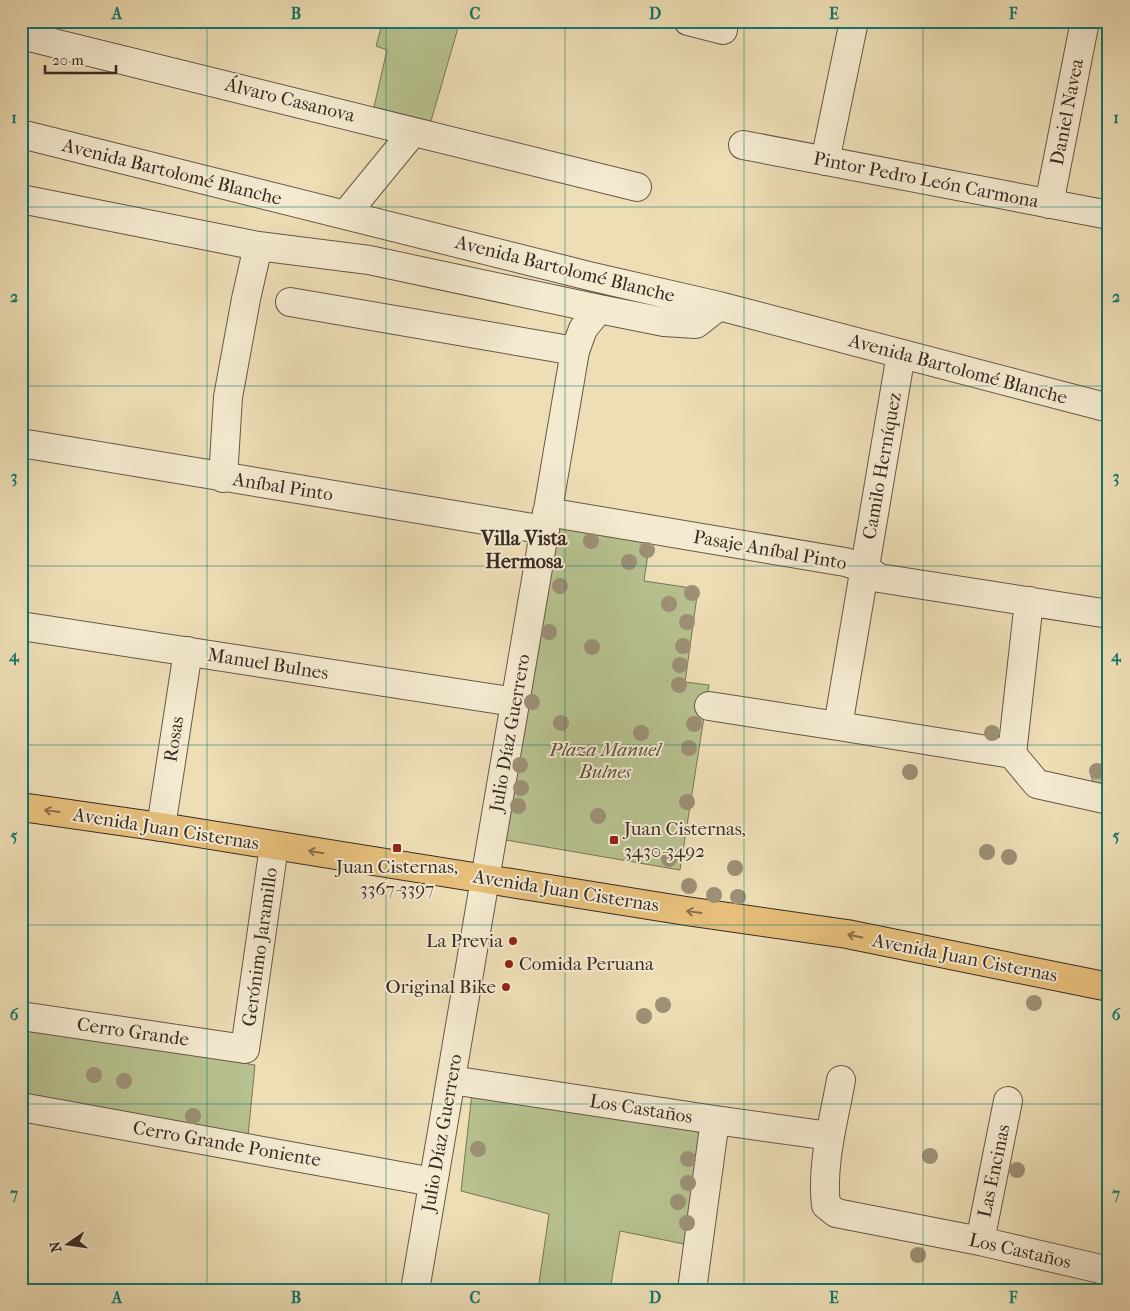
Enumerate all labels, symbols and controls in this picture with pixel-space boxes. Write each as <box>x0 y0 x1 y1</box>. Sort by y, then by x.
text: A <box>111 4 123 23</box>
text: B <box>291 4 301 23</box>
text: C <box>470 4 481 23</box>
text: D <box>649 4 661 23</box>
text: E <box>829 4 839 23</box>
text: F <box>1008 4 1018 23</box>
scale bar <box>45 42 116 74</box>
text: 20 m <box>52 51 84 69</box>
street label: Daniel Navea <box>1046 57 1088 167</box>
street label: Álvaro Casanova <box>222 73 357 127</box>
text: 1 <box>11 108 17 127</box>
text: 1 <box>1113 108 1119 127</box>
street label: Avenida Bartolomé Blanche <box>59 134 284 210</box>
street label: Pintor Pedro León Carmona <box>811 147 1041 213</box>
street label: Avenida Bartolomé Blanche <box>452 231 677 307</box>
text: 2 <box>10 287 18 306</box>
text: 2 <box>1112 287 1120 306</box>
street label: Avenida Bartolomé Blanche <box>845 329 1070 409</box>
street label: Camilo Herníquez <box>858 391 906 541</box>
text: 3 <box>11 467 17 487</box>
text: 3 <box>1113 467 1119 487</box>
street label: Aníbal Pinto <box>230 468 335 506</box>
street label: Pasaje Aníbal Pinto <box>692 526 849 574</box>
district label: Villa Vista Hermosa <box>480 527 568 573</box>
street label: Manuel Bulnes <box>206 644 330 684</box>
text: 4 <box>8 646 20 666</box>
text: 4 <box>1110 646 1122 666</box>
street label: Julio Díaz Guerrero <box>485 652 535 816</box>
street label: Rosas <box>160 715 188 763</box>
park label: Plaza Manuel Bulnes <box>548 739 663 783</box>
street label: Avenida Juan Cisternas <box>70 803 261 855</box>
one-way arrow <box>44 806 60 816</box>
place label: Juan Cisternas, 3430-3492 <box>622 818 746 862</box>
text: 5 <box>11 826 18 845</box>
text: 5 <box>1113 826 1120 845</box>
marker: Juan Cisternas, 3430-3492 <box>608 834 620 846</box>
marker: Juan Cisternas, 3367-3397 <box>391 842 403 854</box>
one-way arrow <box>308 847 324 857</box>
place label: Juan Cisternas, 3367-3397 <box>334 856 458 900</box>
street label: Avenida Juan Cisternas <box>470 865 661 917</box>
street label: Gerónimo Jaramillo <box>238 866 282 1028</box>
one-way arrow <box>687 907 703 917</box>
street label: Avenida Juan Cisternas <box>870 929 1059 987</box>
place label: La Previa <box>426 930 503 952</box>
one-way arrow <box>848 931 864 940</box>
marker: La Previa <box>507 935 519 947</box>
place label: Comida Peruana <box>519 953 654 975</box>
marker: Comida Peruana <box>503 958 515 970</box>
place label: Original Bike <box>385 976 496 998</box>
marker: Original Bike <box>500 981 512 993</box>
text: 6 <box>10 1005 19 1024</box>
text: 6 <box>1112 1005 1121 1024</box>
street label: Cerro Grande <box>76 1013 190 1051</box>
street label: Julio Díaz Guerrero <box>417 1052 467 1216</box>
street label: Los Castaños <box>588 1090 694 1128</box>
street label: Cerro Grande Poniente <box>131 1117 323 1171</box>
street label: Las Encinas <box>973 1122 1015 1220</box>
text: 7 <box>9 1184 18 1203</box>
text: 7 <box>1111 1184 1120 1203</box>
north arrow <box>42 1218 92 1268</box>
street label: Los Castaños <box>967 1229 1073 1273</box>
text: N <box>46 1239 65 1254</box>
text: A <box>111 1288 123 1307</box>
text: B <box>291 1288 301 1307</box>
text: C <box>470 1288 481 1307</box>
text: D <box>649 1288 661 1307</box>
text: E <box>829 1288 839 1307</box>
text: F <box>1008 1288 1018 1307</box>

